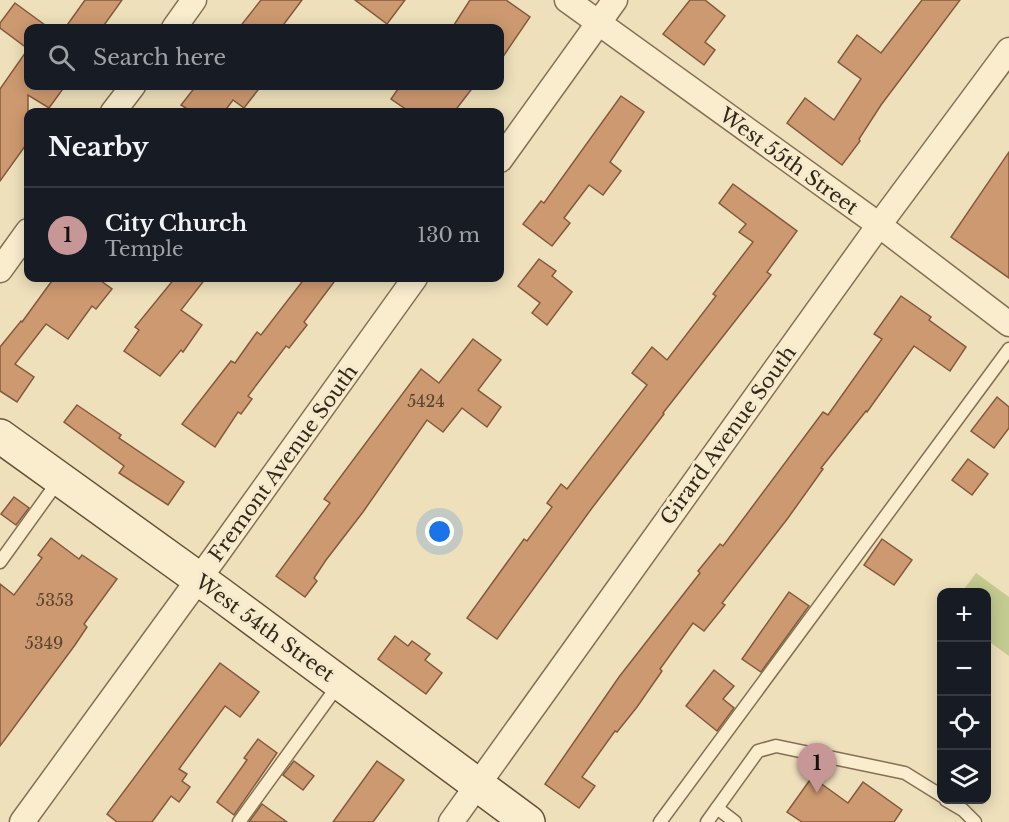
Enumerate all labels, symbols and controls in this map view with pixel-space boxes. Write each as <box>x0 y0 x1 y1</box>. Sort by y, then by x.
search box <box>24 24 504 90</box>
icon: search <box>45 41 78 74</box>
text: Search here <box>93 44 226 71</box>
street label: West 55th Street <box>714 102 863 220</box>
text: Nearby <box>48 131 149 163</box>
text: City Church <box>105 210 247 237</box>
text: 1 <box>63 223 72 247</box>
text: 130 m <box>417 223 480 247</box>
text: Temple <box>105 237 183 261</box>
street label: Girard Avenue South <box>655 341 801 529</box>
street label: Fremont Avenue South <box>204 360 363 566</box>
house number: 5424 <box>407 391 445 411</box>
your location <box>425 517 454 546</box>
street label: West 54th Street <box>190 569 340 687</box>
map controls <box>937 588 991 804</box>
button: + <box>937 588 991 642</box>
house number: 5353 <box>36 590 74 610</box>
house number: 5349 <box>25 633 63 653</box>
button: − <box>937 642 991 696</box>
button: locate <box>937 696 991 750</box>
pin: 1 <box>798 744 836 793</box>
button: layers <box>937 750 991 804</box>

